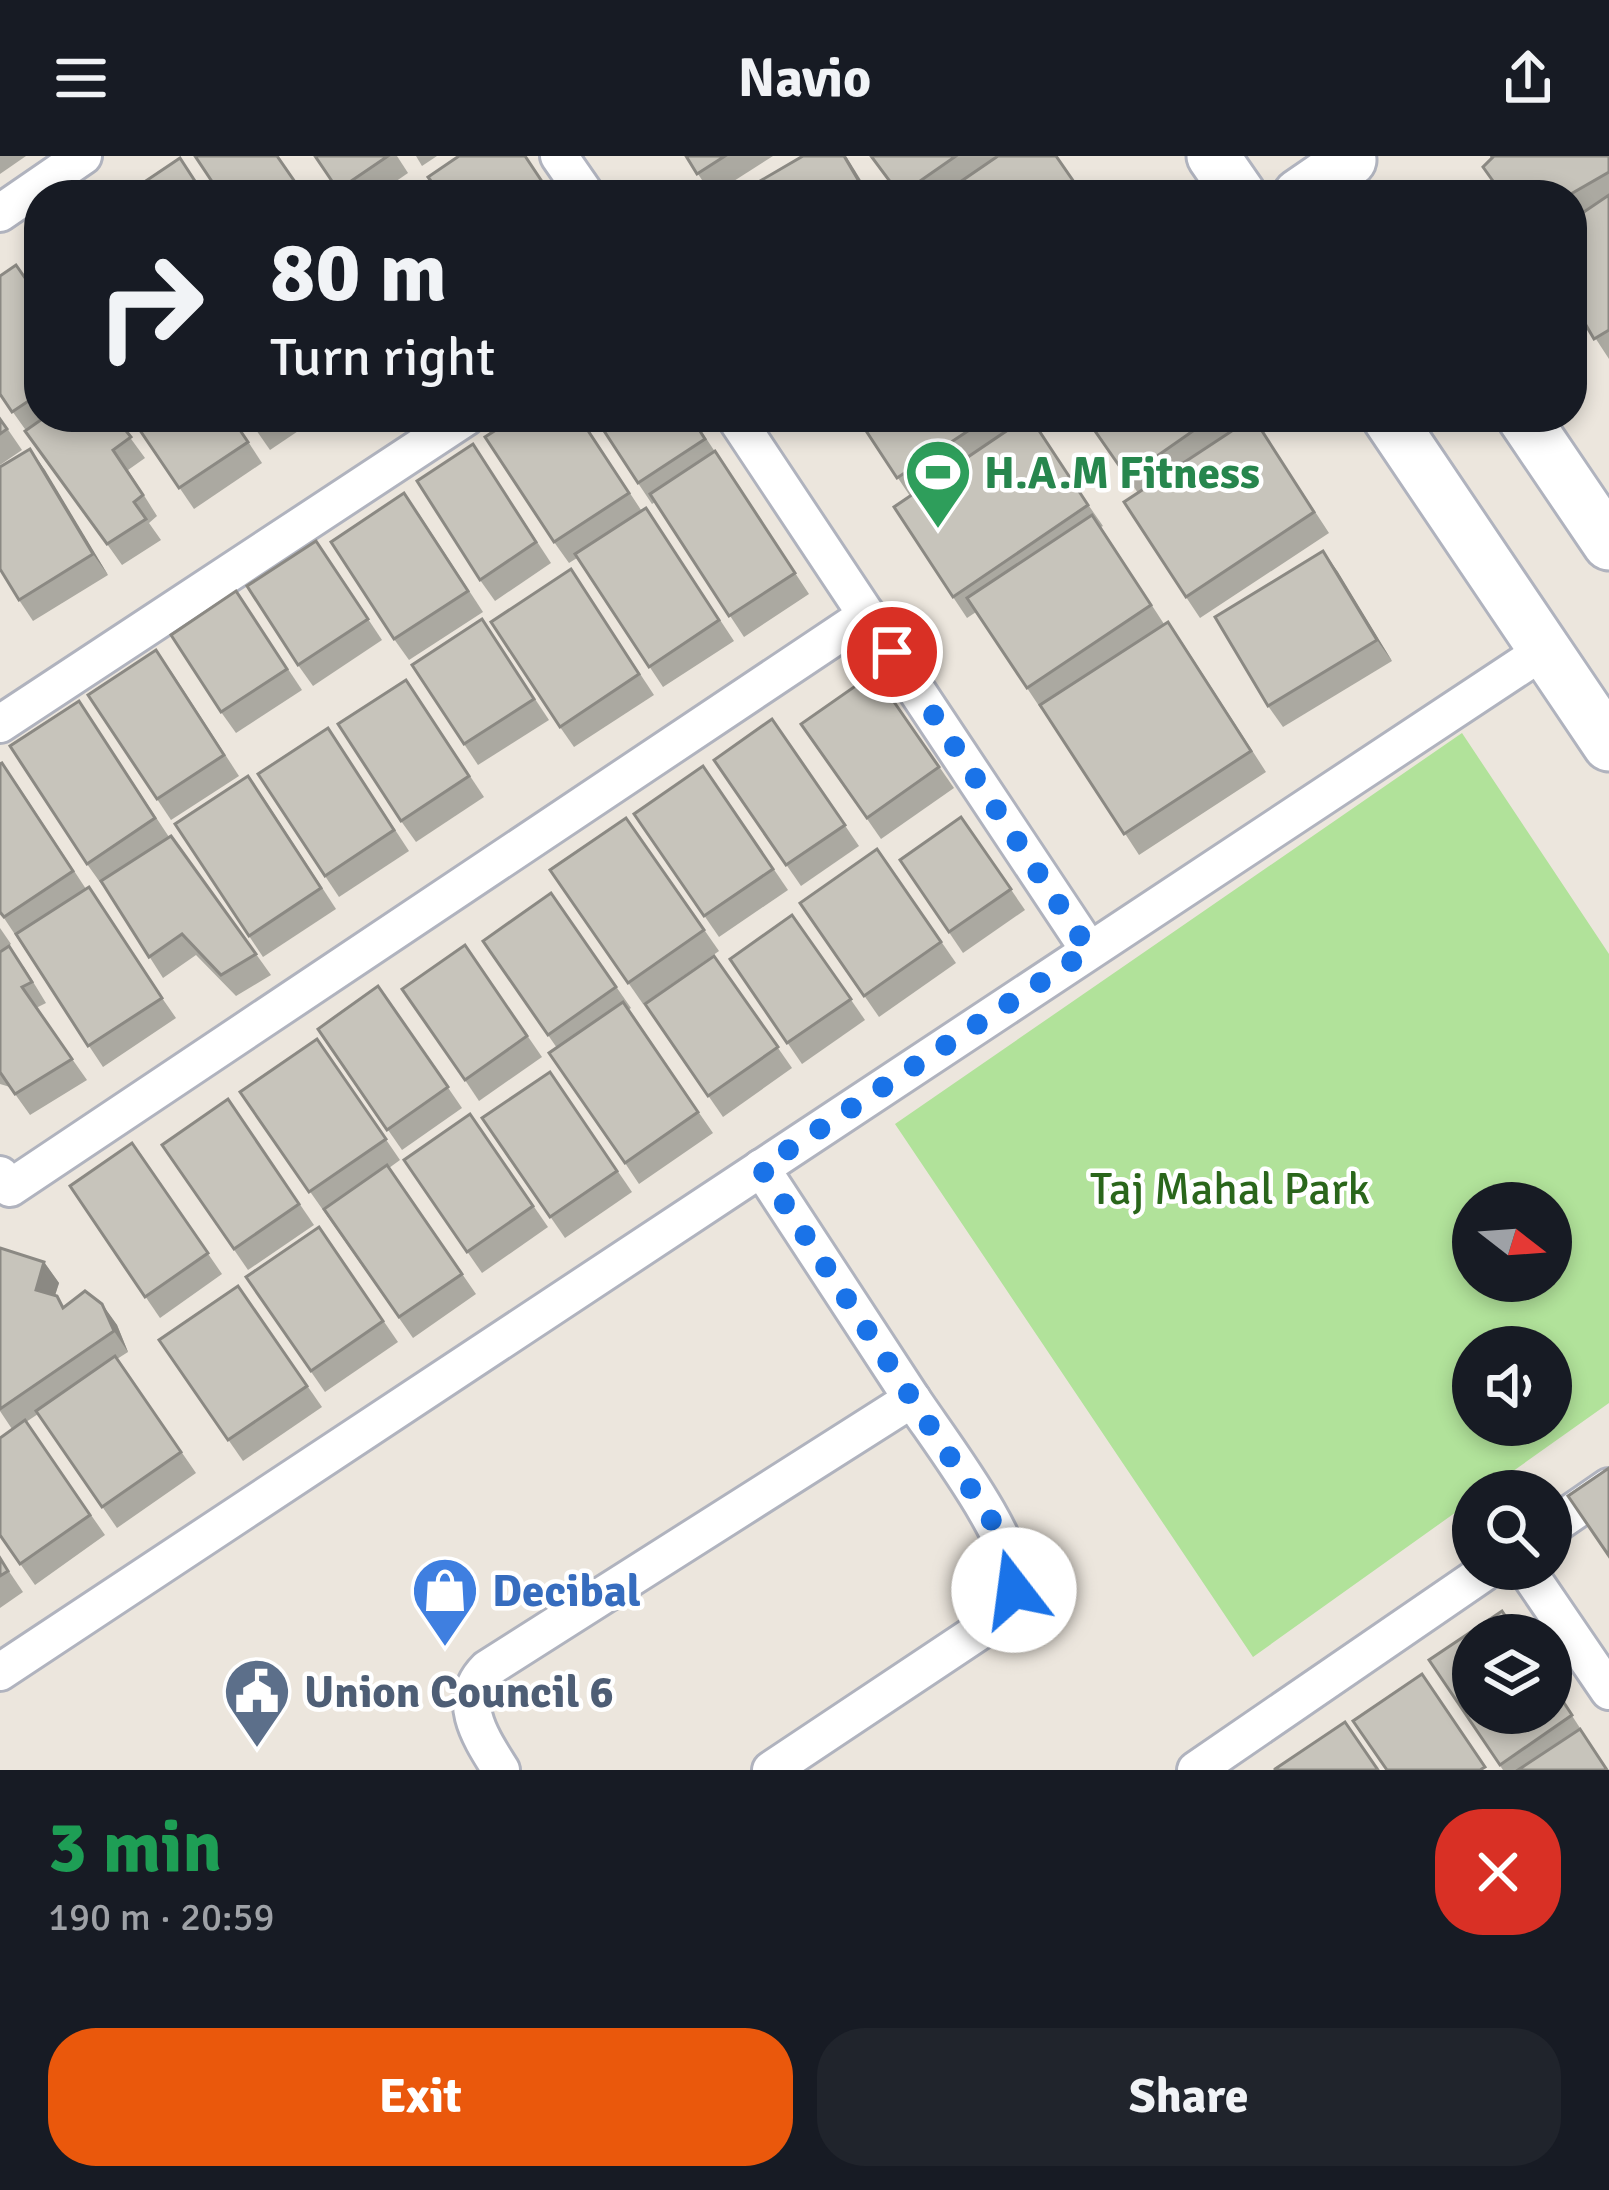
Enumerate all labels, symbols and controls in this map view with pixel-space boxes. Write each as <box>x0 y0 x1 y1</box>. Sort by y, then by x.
icon: menu <box>48 45 114 111</box>
text: Navio <box>738 45 871 112</box>
icon: share <box>1495 45 1561 111</box>
text: 80 m <box>270 221 447 325</box>
icon: right <box>72 228 228 384</box>
text: Turn right <box>270 324 495 391</box>
sports icon: H.A.M Fitness <box>903 437 973 531</box>
place label: H.A.M Fitness <box>984 446 1260 501</box>
pin <box>841 601 943 703</box>
icon: arrive <box>859 619 925 685</box>
park label: Taj Mahal Park <box>1090 1162 1370 1217</box>
north arrow <box>1452 1182 1572 1302</box>
map controls <box>1452 1182 1572 1734</box>
button: sound <box>1452 1326 1572 1446</box>
button: search <box>1452 1470 1572 1590</box>
position arrow <box>951 1527 1077 1653</box>
shop icon: Decibal <box>410 1555 480 1649</box>
place label: Decibal <box>492 1564 641 1619</box>
button: layers <box>1452 1614 1572 1734</box>
public building icon: Union Council 6 <box>222 1656 292 1750</box>
place label: Union Council 6 <box>304 1665 614 1720</box>
text: 3 min <box>48 1803 222 1892</box>
button: close <box>1435 1809 1561 1935</box>
text: 190 m · 20:59 <box>48 1893 275 1941</box>
button: Exit <box>48 2028 793 2166</box>
button: Share <box>817 2028 1561 2166</box>

